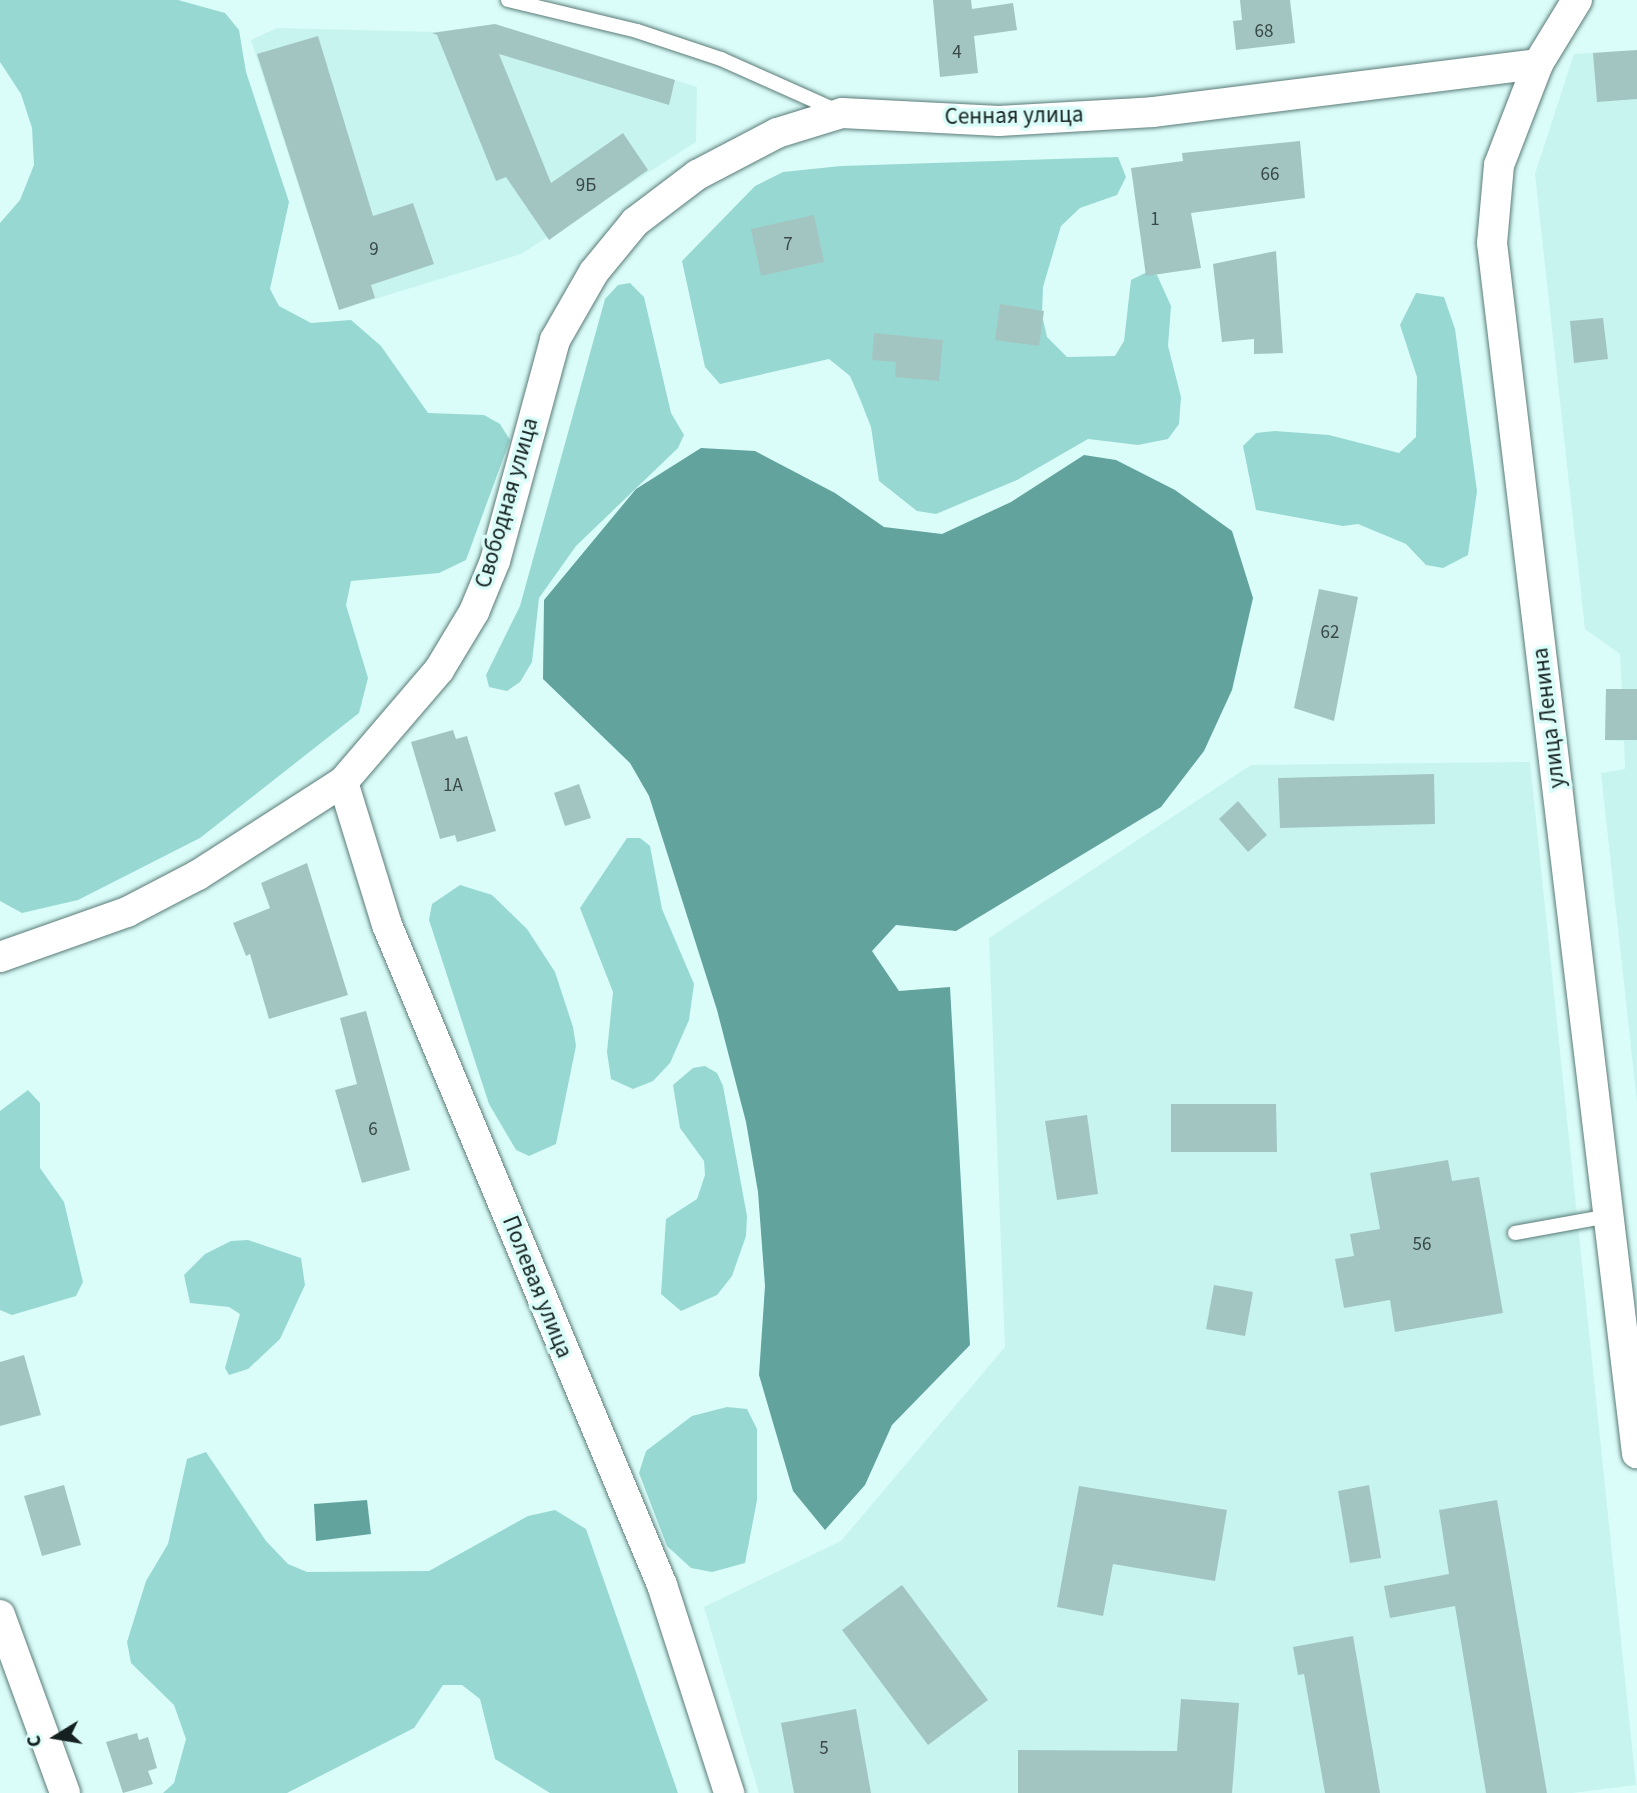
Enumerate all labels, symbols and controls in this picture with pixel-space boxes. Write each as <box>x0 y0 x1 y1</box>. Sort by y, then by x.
house number: 68 <box>1255 21 1273 43</box>
house number: 4 <box>952 42 962 64</box>
street label: Сенная улица <box>944 101 1084 131</box>
house number: 66 <box>1261 164 1279 186</box>
house number: 9Б <box>576 175 596 197</box>
house number: 1 <box>1150 209 1160 231</box>
house number: 7 <box>783 234 793 256</box>
house number: 9 <box>369 239 379 261</box>
street label: Свободная улица <box>470 415 544 591</box>
house number: 62 <box>1321 622 1339 644</box>
street label: улица Ленина <box>1527 646 1571 790</box>
house number: 1А <box>443 775 463 797</box>
house number: 6 <box>368 1119 378 1141</box>
street label: Полевая улица <box>496 1212 578 1362</box>
house number: 56 <box>1413 1234 1431 1256</box>
north arrow <box>21 1702 91 1772</box>
text: С <box>21 1733 49 1749</box>
house number: 5 <box>819 1738 829 1760</box>

